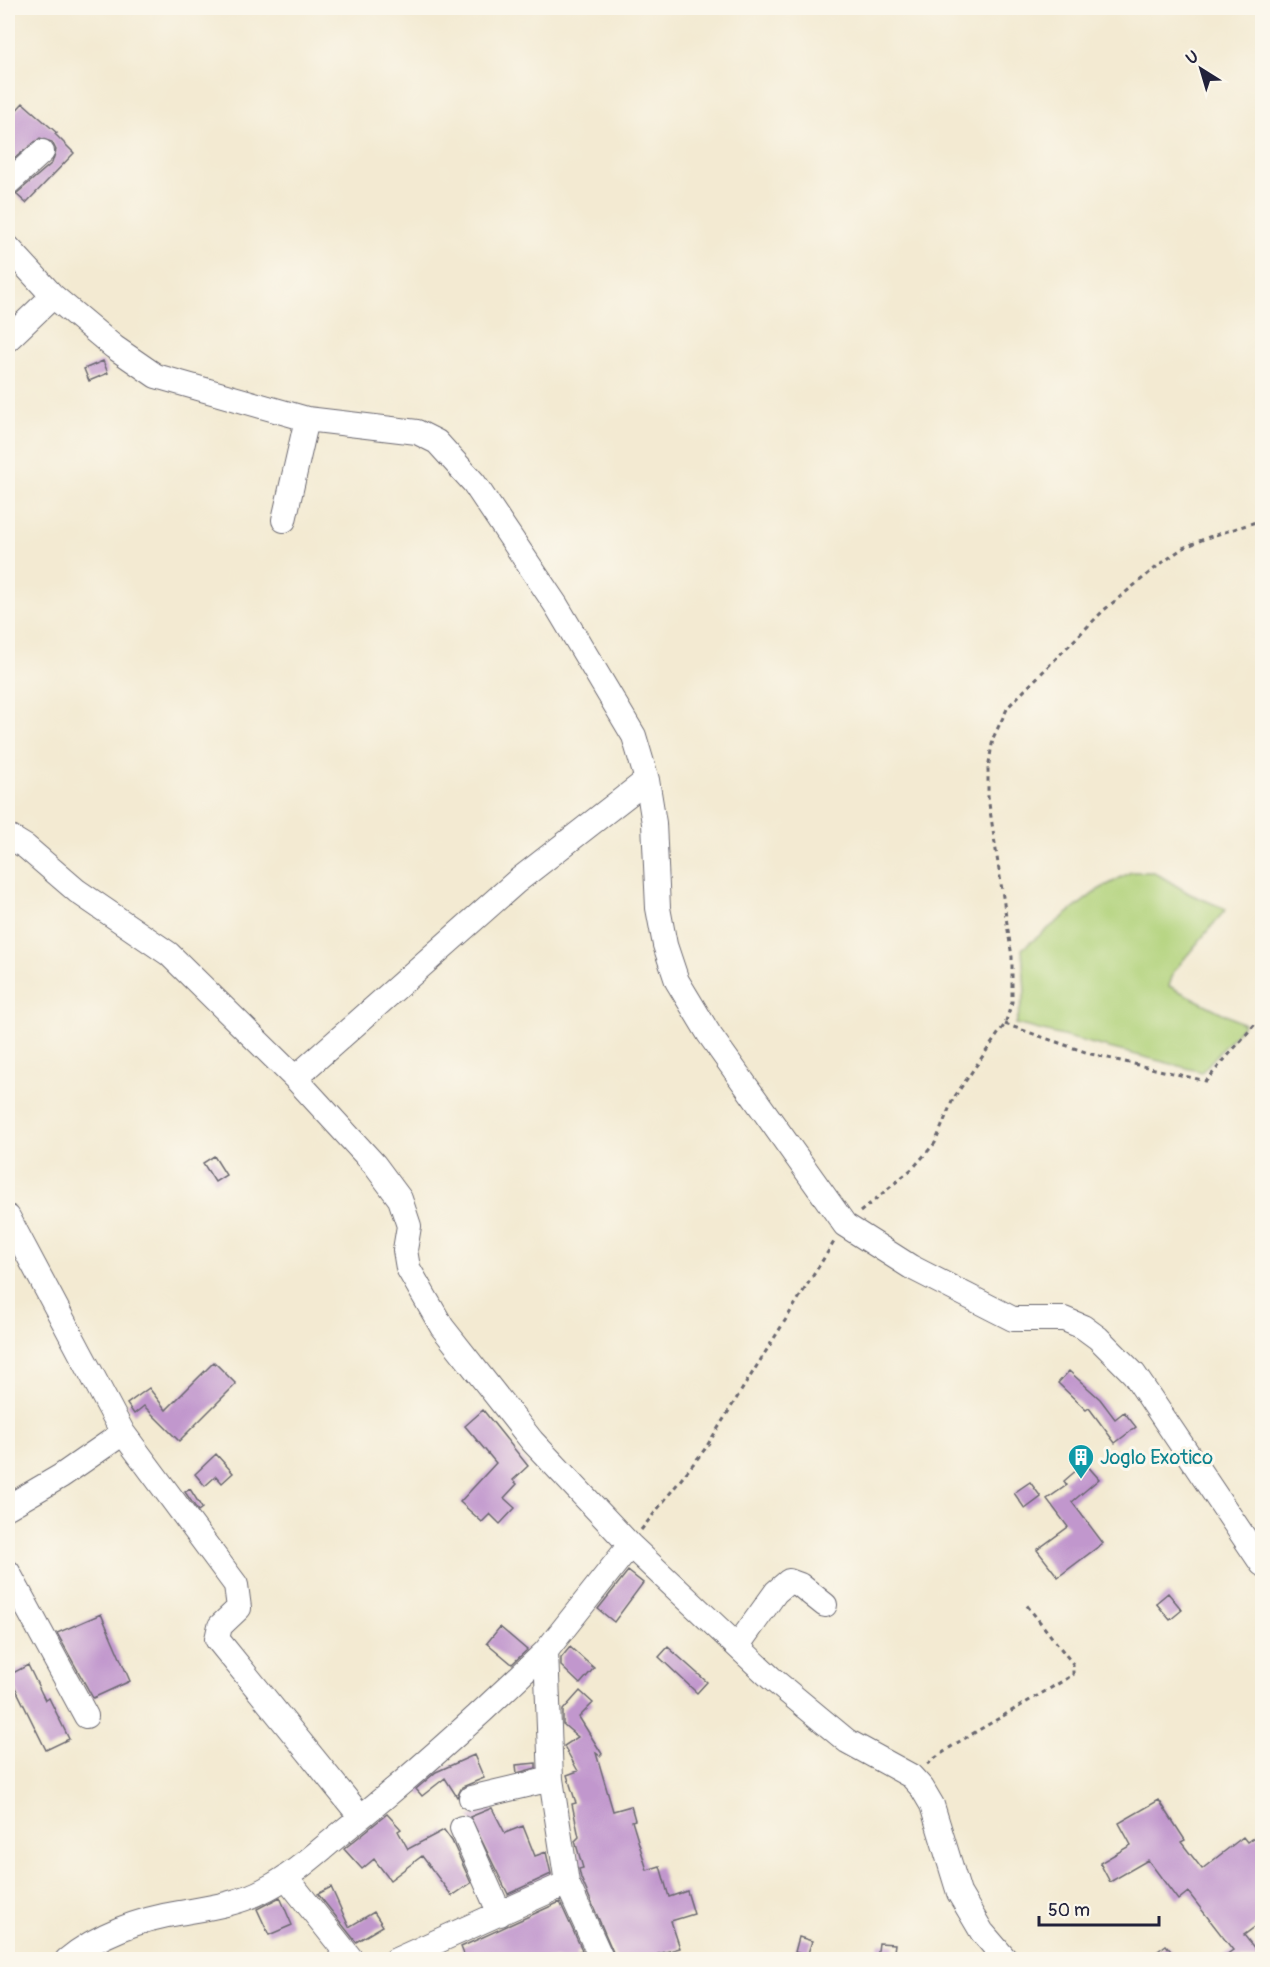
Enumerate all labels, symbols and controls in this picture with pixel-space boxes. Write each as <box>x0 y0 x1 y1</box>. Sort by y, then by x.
north arrow <box>1171 39 1231 99</box>
text: U <box>1182 46 1203 69</box>
building icon: Joglo Exotico <box>1066 1442 1096 1480</box>
place label: Joglo Exotico <box>1100 1445 1213 1470</box>
scale bar <box>1039 1889 1159 1927</box>
text: 50 m <box>1048 1899 1090 1922</box>

